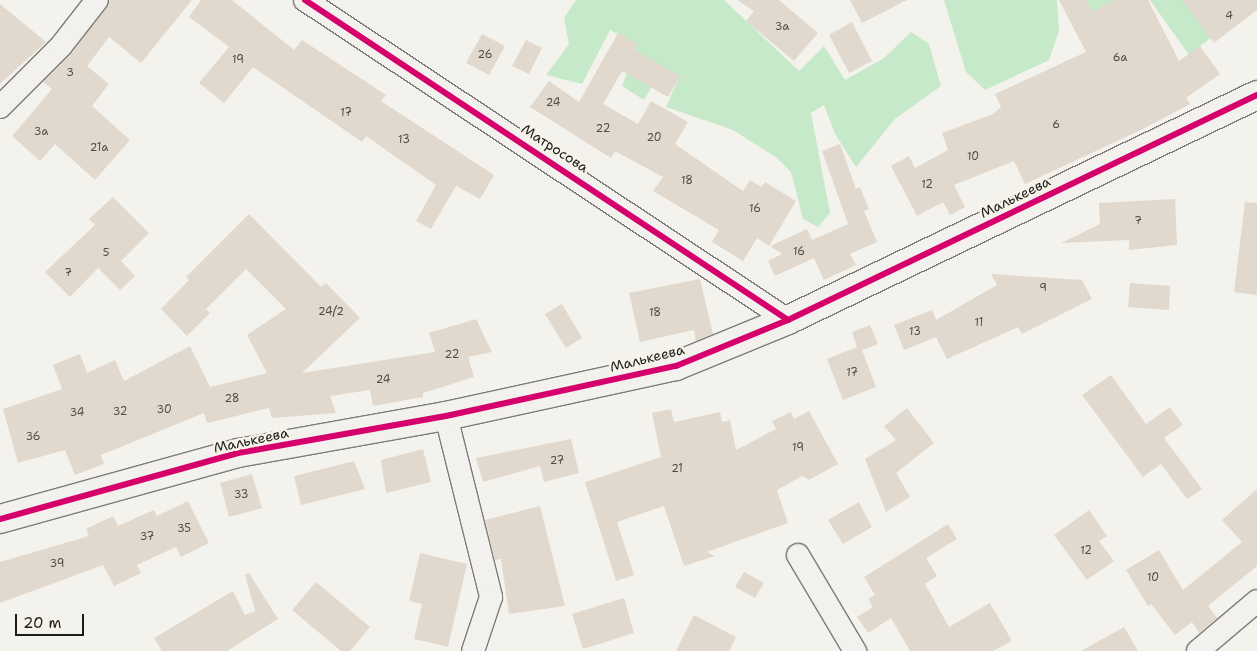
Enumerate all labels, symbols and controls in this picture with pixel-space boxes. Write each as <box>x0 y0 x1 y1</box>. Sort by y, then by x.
house number: 4 <box>1225 9 1233 23</box>
house number: 3а <box>775 20 789 34</box>
house number: 26 <box>478 48 492 62</box>
house number: 6а <box>1113 51 1127 65</box>
house number: 19 <box>232 53 244 67</box>
house number: 3 <box>66 66 74 80</box>
house number: 24 <box>546 96 560 110</box>
house number: 17 <box>340 106 352 120</box>
house number: 6 <box>1052 118 1060 132</box>
street label: Матросова <box>518 120 592 176</box>
house number: 22 <box>596 122 610 136</box>
house number: 3а <box>34 125 48 139</box>
house number: 20 <box>646 131 662 145</box>
house number: 13 <box>398 133 410 147</box>
house number: 21а <box>90 141 108 155</box>
house number: 10 <box>967 150 979 164</box>
street label: Малькеева <box>977 173 1053 221</box>
house number: 18 <box>681 174 693 188</box>
house number: 12 <box>921 178 933 192</box>
house number: 16 <box>749 202 761 216</box>
house number: 7 <box>1134 214 1142 228</box>
house number: 16 <box>793 245 805 259</box>
house number: 5 <box>103 246 109 260</box>
house number: 7 <box>64 266 72 280</box>
house number: 9 <box>1039 281 1047 295</box>
house number: 24/2 <box>318 305 344 319</box>
house number: 18 <box>649 306 661 320</box>
house number: 11 <box>975 316 983 330</box>
house number: 13 <box>909 325 921 339</box>
street label: Малькеева <box>608 341 686 375</box>
house number: 22 <box>445 348 459 362</box>
house number: 17 <box>846 366 858 380</box>
house number: 24 <box>376 373 390 387</box>
house number: 28 <box>224 392 240 406</box>
house number: 30 <box>156 403 172 417</box>
house number: 32 <box>113 405 127 419</box>
house number: 34 <box>70 406 84 420</box>
street label: Малькеева <box>212 424 290 456</box>
house number: 36 <box>25 430 41 444</box>
house number: 19 <box>792 441 804 455</box>
house number: 27 <box>550 454 564 468</box>
house number: 21 <box>671 462 683 476</box>
house number: 33 <box>234 488 248 502</box>
house number: 35 <box>177 522 191 536</box>
house number: 37 <box>140 530 154 544</box>
house number: 12 <box>1080 544 1092 558</box>
house number: 39 <box>50 557 64 571</box>
house number: 10 <box>1147 571 1159 585</box>
scale bar <box>18 604 86 636</box>
text: 20 m <box>23 613 62 633</box>

